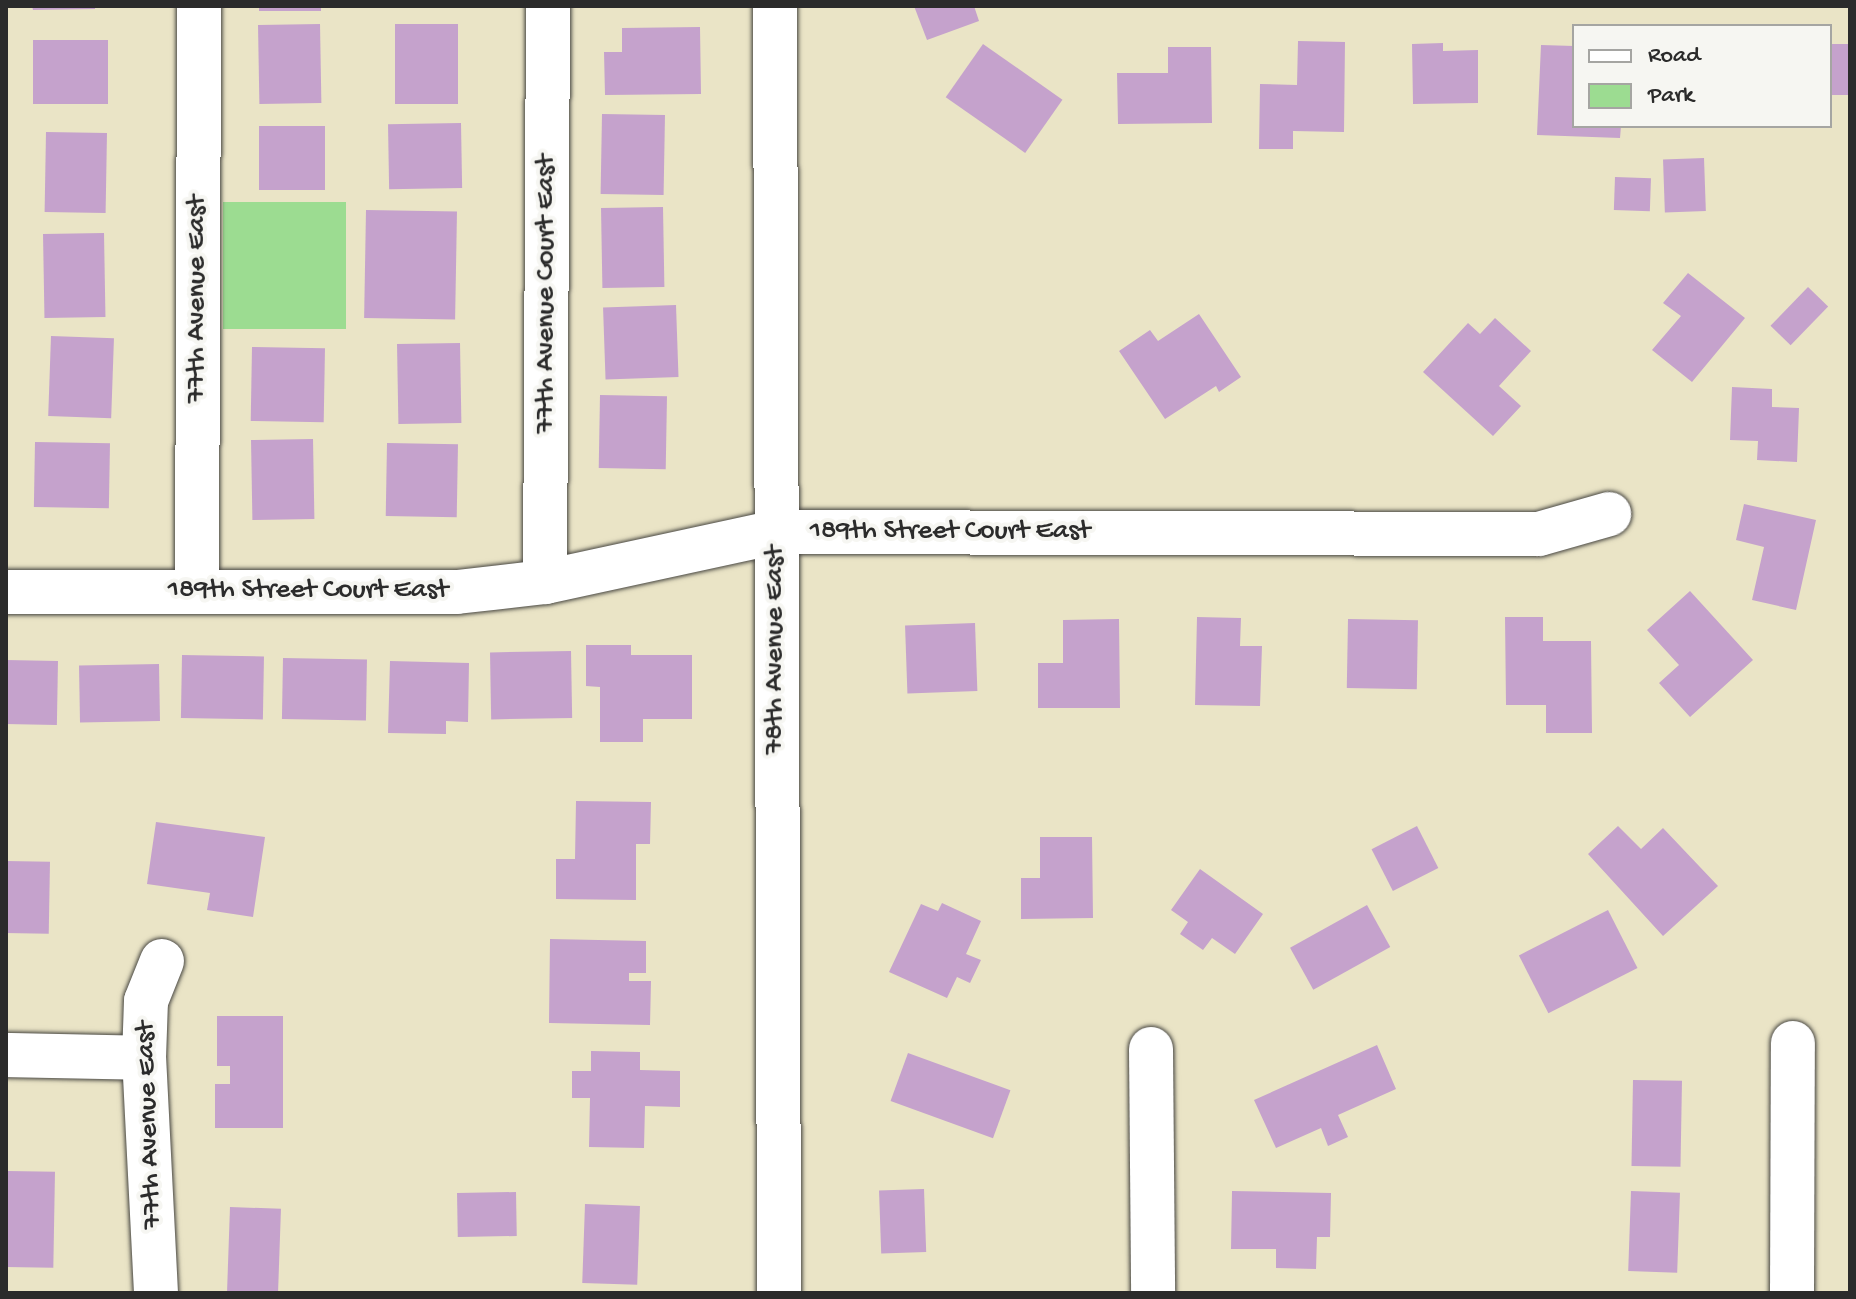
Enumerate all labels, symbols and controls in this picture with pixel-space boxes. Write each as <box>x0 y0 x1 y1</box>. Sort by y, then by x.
legend <box>1572 24 1832 128</box>
text: Road <box>1648 42 1700 71</box>
text: Park <box>1648 82 1694 111</box>
street label: 77th Avenue Court East <box>530 155 564 433</box>
street label: 77th Avenue East <box>181 195 215 403</box>
street label: 189th Street Court East <box>810 515 1090 549</box>
street label: 78th Avenue East <box>759 546 793 754</box>
street label: 189th Street Court East <box>168 574 448 608</box>
street label: 77th Avenue East <box>130 1021 170 1229</box>

